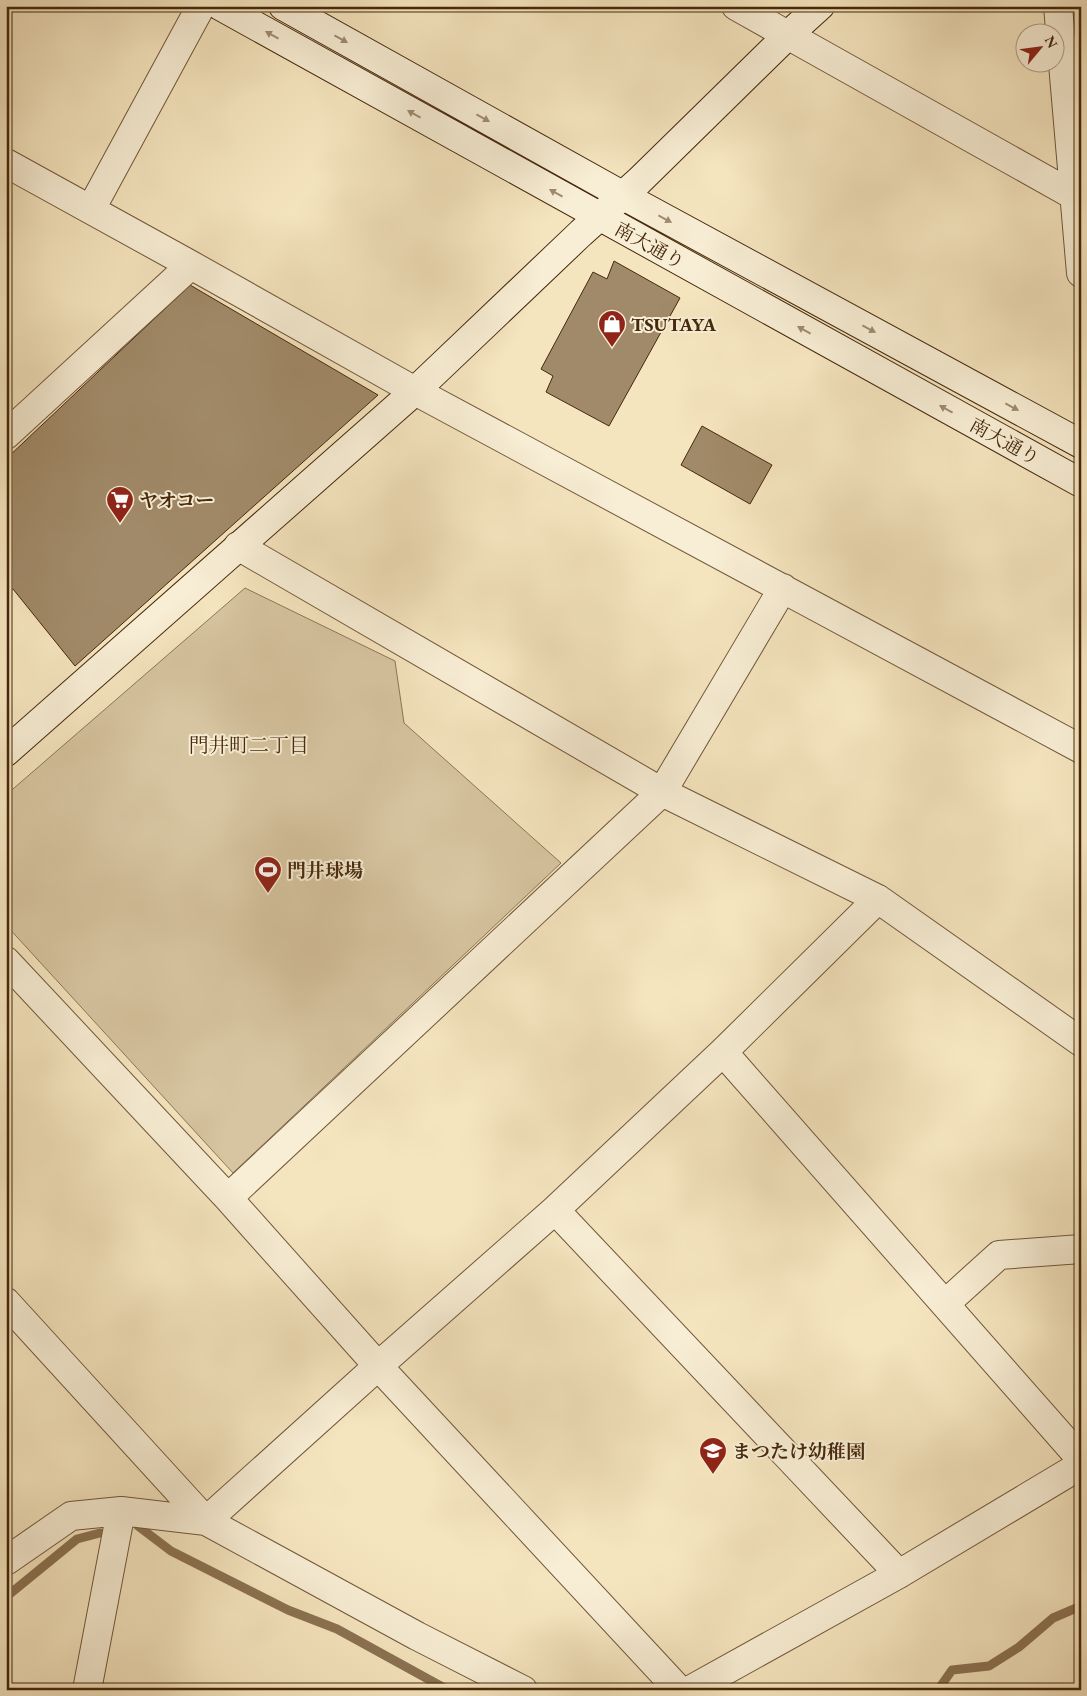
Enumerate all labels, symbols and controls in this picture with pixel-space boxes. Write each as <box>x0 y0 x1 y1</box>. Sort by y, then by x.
north arrow <box>1014 22 1064 72</box>
one-way arrow <box>265 31 279 40</box>
text: N <box>1041 32 1062 52</box>
one-way arrow <box>335 34 348 43</box>
one-way arrow <box>407 110 421 119</box>
one-way arrow <box>476 114 490 122</box>
one-way arrow <box>549 189 563 198</box>
one-way arrow <box>658 214 671 223</box>
street label: 南大通り <box>610 216 689 275</box>
shop icon: TSUTAYA <box>597 309 627 348</box>
place label: TSUTAYA <box>631 312 716 337</box>
one-way arrow <box>862 325 876 333</box>
one-way arrow <box>796 326 811 334</box>
one-way arrow <box>1005 402 1019 411</box>
one-way arrow <box>939 404 953 413</box>
street label: 南大通り <box>965 412 1044 471</box>
supermarket icon: ヤオコー <box>105 485 135 524</box>
place label: ヤオコー <box>139 488 214 513</box>
district label: 門井町二丁目 <box>189 732 309 758</box>
sports icon: 門井球場 <box>253 855 283 894</box>
place label: 門井球場 <box>287 858 363 883</box>
school or university icon: まつたけ幼稚園 <box>698 1436 728 1475</box>
place label: まつたけ幼稚園 <box>732 1439 865 1464</box>

